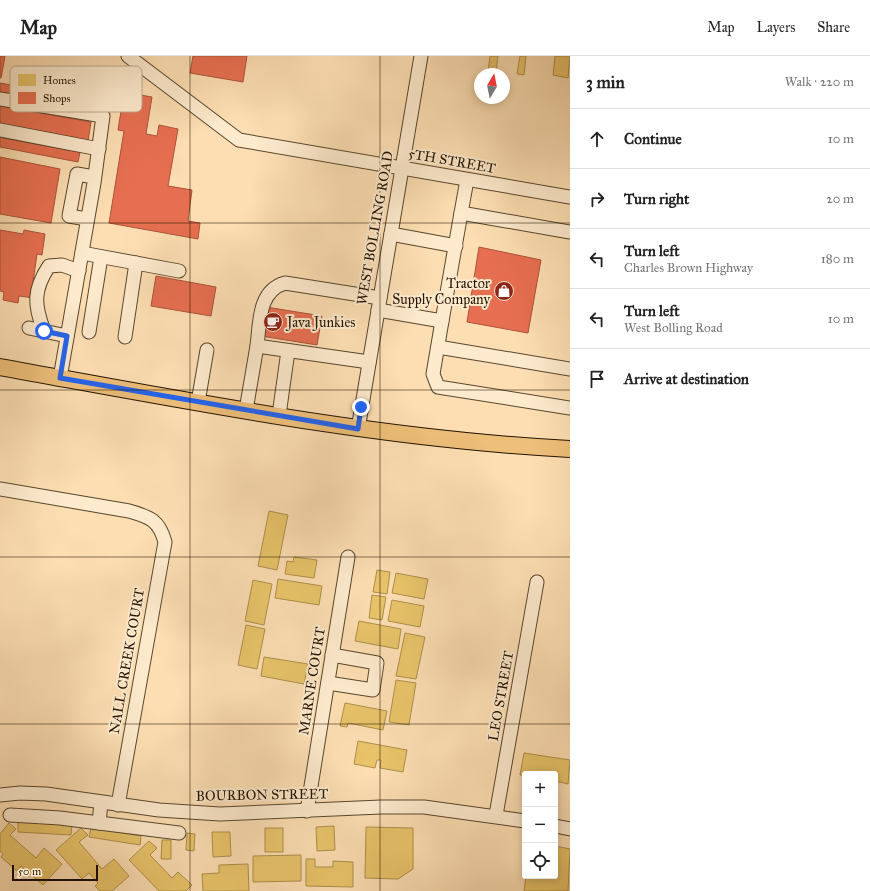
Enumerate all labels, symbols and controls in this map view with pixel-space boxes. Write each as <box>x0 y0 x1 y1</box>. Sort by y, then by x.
text: Map <box>20 16 57 39</box>
text: Map <box>707 19 735 36</box>
text: Layers <box>757 19 795 36</box>
text: Share <box>817 19 850 36</box>
legend <box>10 66 142 112</box>
north arrow <box>474 68 510 104</box>
text: 3 min <box>586 72 625 93</box>
text: Homes <box>43 74 76 87</box>
text: Walk · 220 m <box>785 74 854 90</box>
text: Shops <box>43 92 71 105</box>
icon: ahead <box>586 128 608 150</box>
text: Continue <box>624 130 682 148</box>
text: 10 m <box>828 131 854 147</box>
street label: 5TH STREET <box>407 145 497 177</box>
street label: WEST BOLLING ROAD <box>353 150 397 306</box>
icon: right <box>586 188 608 210</box>
text: Turn right <box>624 190 689 208</box>
text: 20 m <box>826 191 854 207</box>
text: Turn left <box>624 242 680 260</box>
icon: left <box>586 248 608 270</box>
text: 180 m <box>821 251 854 267</box>
text: Charles Brown Highway <box>624 260 753 276</box>
place label: Tractor Supply Company <box>392 275 491 308</box>
shop icon: Tractor Supply Company <box>493 280 515 302</box>
text: Turn left <box>624 302 680 320</box>
icon: left <box>586 308 608 330</box>
cafe icon: Java Junkies <box>262 311 284 333</box>
text: 10 m <box>828 311 854 327</box>
place label: Java Junkies <box>285 314 355 332</box>
text: West Bolling Road <box>624 320 723 336</box>
route start <box>35 322 53 340</box>
icon: arrive <box>586 368 608 390</box>
text: Arrive at destination <box>624 370 749 388</box>
route end <box>352 398 370 416</box>
street label: NALL CREEK COURT <box>106 586 148 735</box>
street label: MARNE COURT <box>295 625 329 736</box>
street label: LEO STREET <box>485 649 517 742</box>
map controls <box>522 771 558 879</box>
button: + <box>522 771 558 807</box>
street label: BOURBON STREET <box>196 785 329 805</box>
button: − <box>522 807 558 843</box>
button: locate <box>522 843 558 879</box>
scale bar <box>12 863 98 882</box>
text: 50 m <box>18 865 41 878</box>

